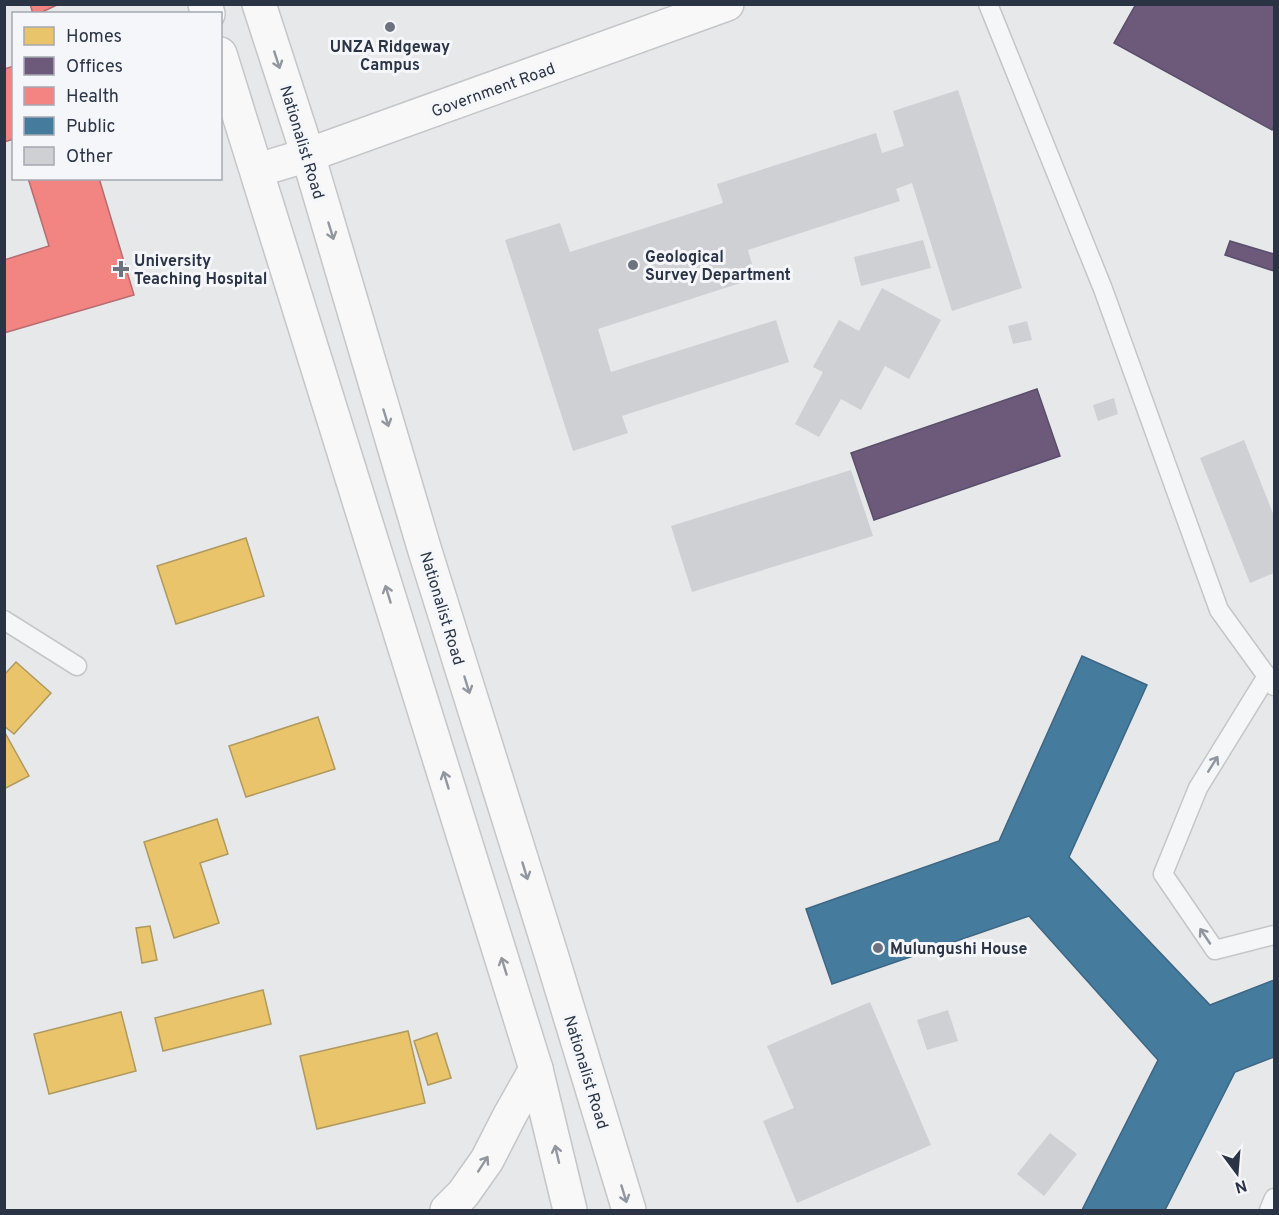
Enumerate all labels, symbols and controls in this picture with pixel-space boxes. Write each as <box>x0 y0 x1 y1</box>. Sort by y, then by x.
legend <box>12 12 222 180</box>
marker: UNZA Ridgeway Campus <box>383 20 397 34</box>
text: Homes <box>66 26 122 49</box>
place label: UNZA Ridgeway Campus <box>330 38 450 76</box>
one-way arrow <box>273 50 284 69</box>
text: Offices <box>66 56 123 79</box>
street label: Government Road <box>429 59 558 123</box>
street label: Nationalist Road <box>274 83 328 202</box>
text: Health <box>66 86 119 109</box>
text: Public <box>66 116 116 139</box>
text: Other <box>66 146 113 169</box>
one-way arrow <box>326 221 337 240</box>
place label: Geological Survey Department <box>645 248 791 286</box>
place label: University Teaching Hospital <box>134 252 267 290</box>
marker: Geological Survey Department <box>626 258 640 272</box>
marker: University Teaching Hospital <box>112 260 130 278</box>
one-way arrow <box>381 408 392 427</box>
street label: Nationalist Road <box>414 549 468 668</box>
one-way arrow <box>382 585 393 604</box>
one-way arrow <box>462 675 473 694</box>
one-way arrow <box>1206 756 1219 773</box>
one-way arrow <box>440 771 451 790</box>
one-way arrow <box>520 861 531 880</box>
one-way arrow <box>1199 928 1211 944</box>
place label: Mulungushi House <box>890 940 1028 960</box>
marker: Mulungushi House <box>871 941 885 955</box>
one-way arrow <box>498 957 509 976</box>
street label: Nationalist Road <box>558 1013 612 1132</box>
north arrow <box>1207 1143 1267 1203</box>
one-way arrow <box>550 1144 562 1163</box>
one-way arrow <box>477 1157 489 1173</box>
text: N <box>1232 1174 1249 1197</box>
one-way arrow <box>619 1184 630 1203</box>

